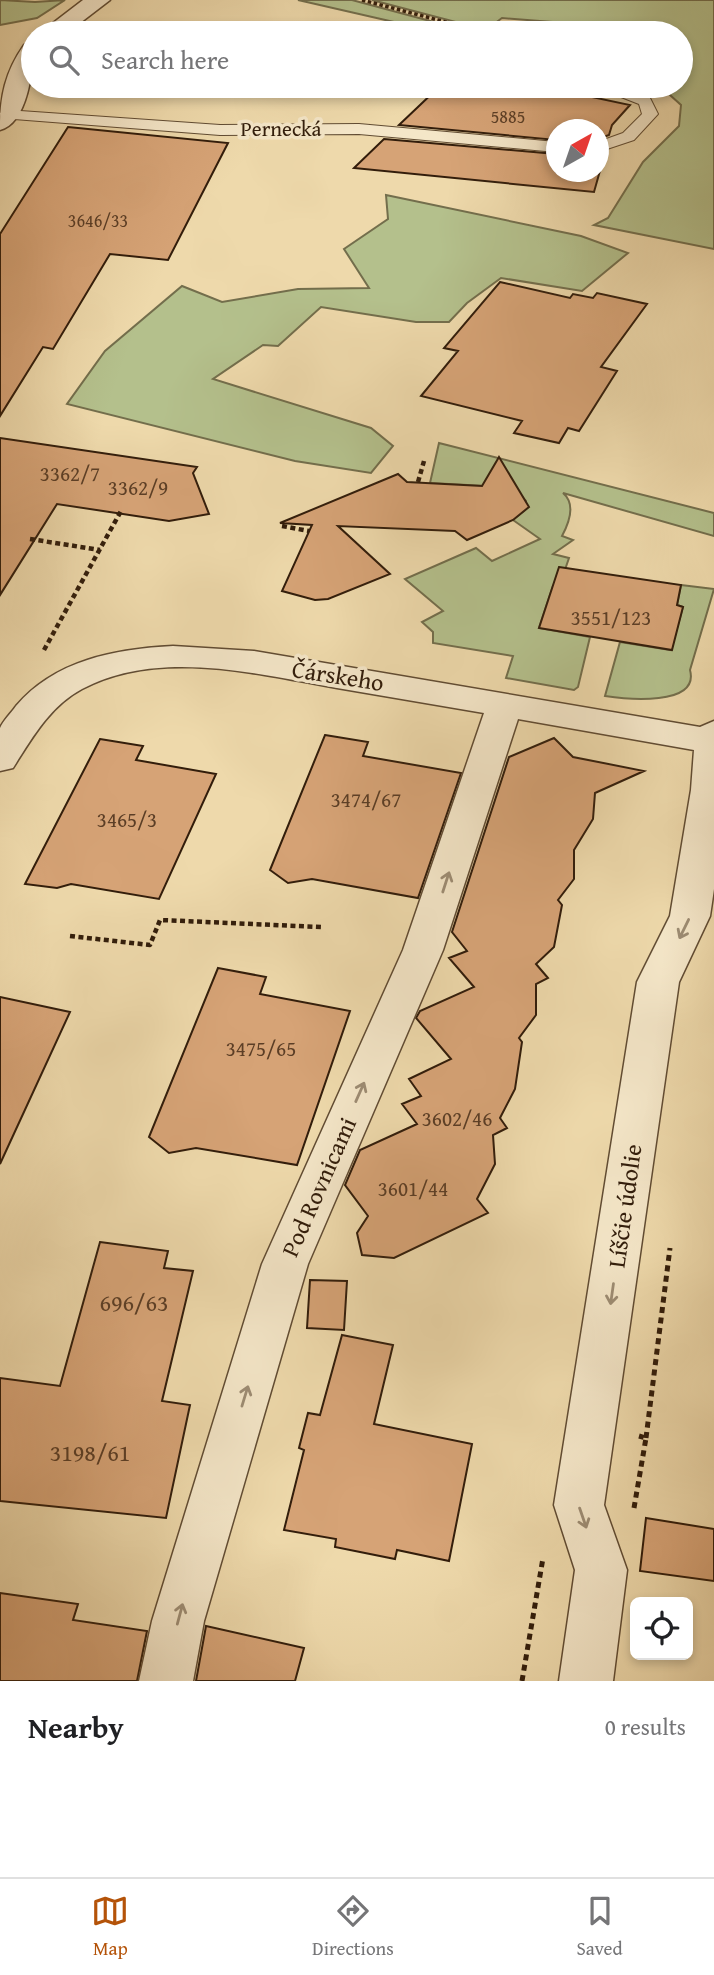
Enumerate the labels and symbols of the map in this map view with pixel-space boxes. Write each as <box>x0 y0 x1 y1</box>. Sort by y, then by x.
house number: 5885 <box>491 103 525 130</box>
street label: Pernecká <box>240 113 322 144</box>
north arrow <box>546 119 609 182</box>
house number: 3646/33 <box>68 207 128 234</box>
house number: 3362/7 <box>40 458 100 489</box>
house number: 3362/9 <box>108 472 168 503</box>
house number: 3551/123 <box>571 602 651 633</box>
street label: Čárskeho <box>290 651 386 700</box>
house number: 3474/67 <box>331 784 401 815</box>
house number: 3465/3 <box>97 804 157 835</box>
one-way arrow <box>440 871 453 893</box>
one-way arrow <box>676 918 690 939</box>
house number: 3475/65 <box>226 1033 296 1064</box>
one-way arrow <box>354 1082 367 1104</box>
house number: 3602/46 <box>422 1103 492 1134</box>
street label: Pod Rovnicami <box>272 1111 365 1262</box>
street label: Líščie údolie <box>598 1142 651 1270</box>
house number: 3601/44 <box>378 1173 448 1204</box>
one-way arrow <box>605 1282 618 1305</box>
house number: 696/63 <box>99 1285 169 1320</box>
one-way arrow <box>240 1385 253 1407</box>
house number: 3198/61 <box>50 1435 130 1470</box>
one-way arrow <box>578 1507 590 1529</box>
one-way arrow <box>175 1603 188 1625</box>

